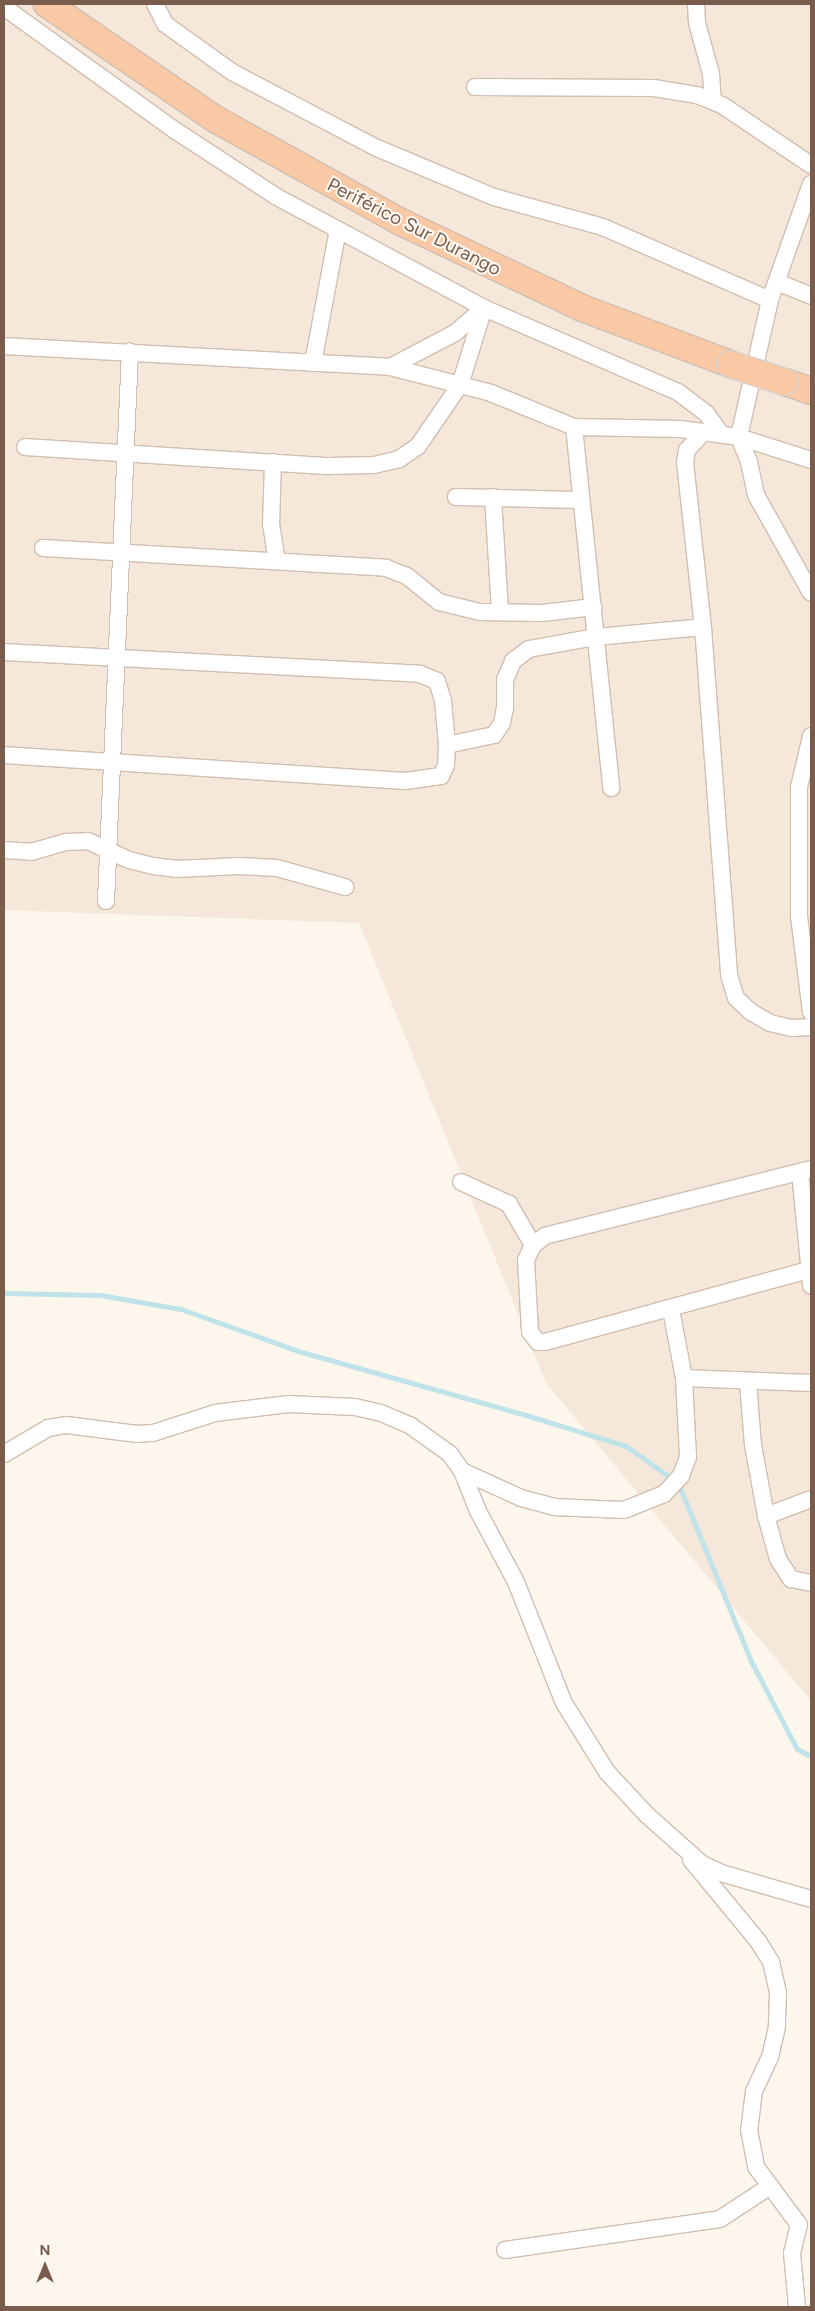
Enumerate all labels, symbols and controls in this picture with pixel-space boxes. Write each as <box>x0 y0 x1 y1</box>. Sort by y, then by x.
street label: Periférico Sur Durango <box>323 173 505 281</box>
north arrow <box>20 2241 70 2291</box>
text: N <box>40 2242 50 2259</box>

